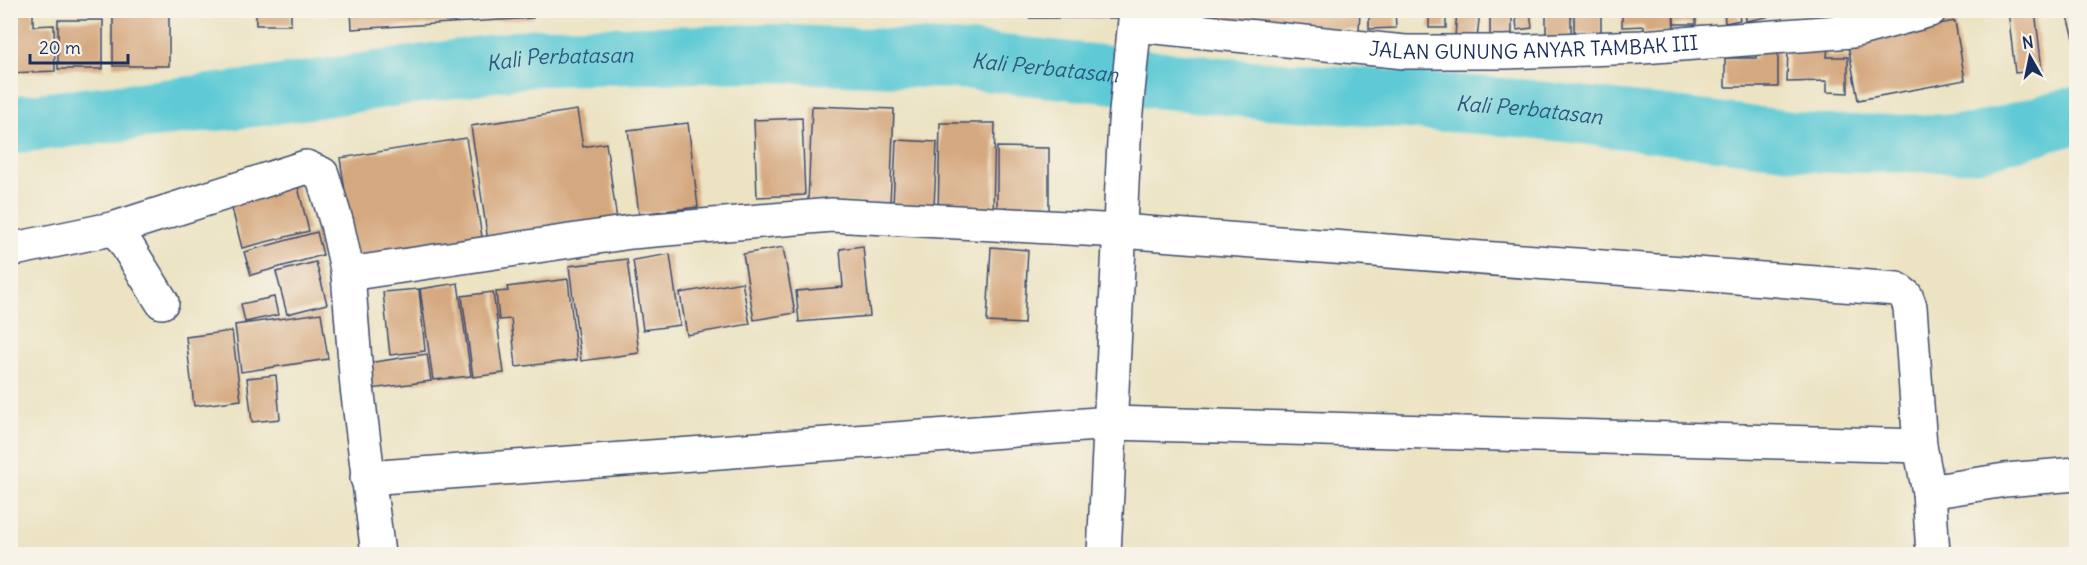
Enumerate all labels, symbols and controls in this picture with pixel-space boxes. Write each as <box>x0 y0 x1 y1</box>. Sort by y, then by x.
scale bar <box>30 27 128 65</box>
north arrow <box>2000 27 2060 87</box>
street label: JALAN GUNUNG ANYAR TAMBAK III <box>1368 30 1699 64</box>
text: N <box>2021 31 2035 53</box>
text: 20 m <box>39 36 81 59</box>
water label: Kali Perbatasan <box>484 41 634 77</box>
water label: Kali Perbatasan <box>970 47 1121 89</box>
water label: Kali Perbatasan <box>1455 90 1605 131</box>

